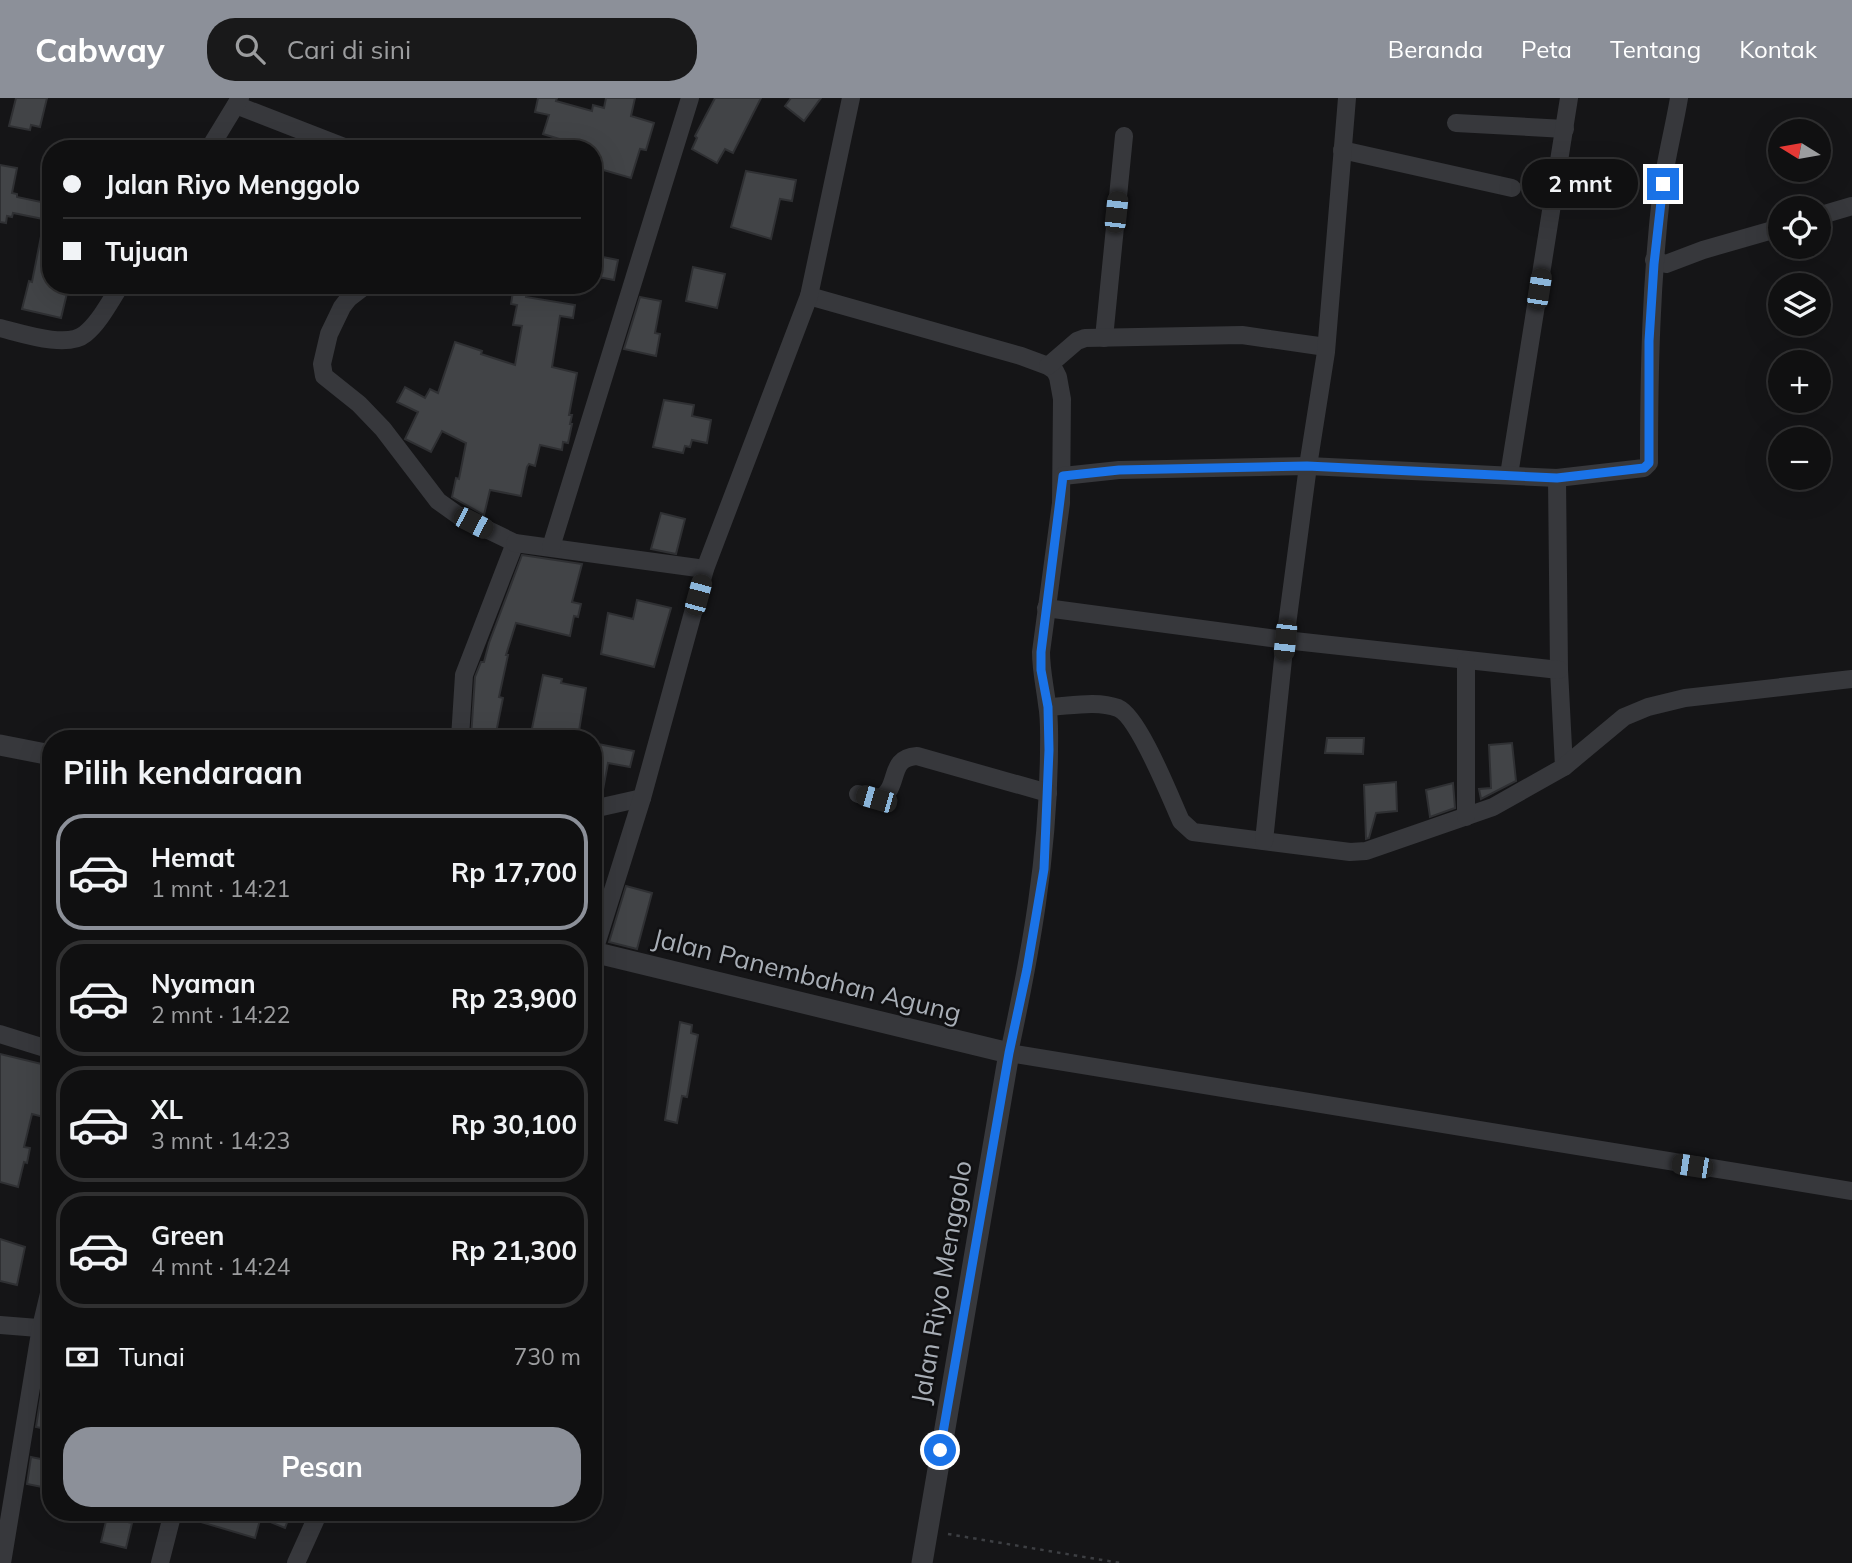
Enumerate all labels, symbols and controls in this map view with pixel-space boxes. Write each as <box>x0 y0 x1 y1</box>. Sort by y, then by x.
search box <box>207 18 697 81</box>
text: Cabway <box>35 29 165 70</box>
icon: search <box>231 30 269 68</box>
text: Cari di sini <box>287 33 411 66</box>
text: Beranda <box>1388 34 1483 64</box>
text: Peta <box>1521 34 1572 64</box>
text: Tentang <box>1610 34 1701 64</box>
text: Kontak <box>1739 34 1817 64</box>
north arrow <box>1768 119 1830 182</box>
map controls <box>1768 119 1831 490</box>
callout: 2 mnt <box>1523 160 1638 208</box>
text: Jalan Riyo Menggolo <box>105 168 360 201</box>
route end <box>1647 168 1679 200</box>
text: 2 mnt <box>1548 169 1612 198</box>
car <box>1104 190 1129 234</box>
button: locate <box>1768 196 1831 259</box>
text: Tujuan <box>105 235 189 268</box>
car <box>1526 267 1553 311</box>
button: layers <box>1768 273 1831 336</box>
button: + <box>1768 350 1831 413</box>
button: − <box>1768 427 1831 490</box>
car <box>450 504 497 542</box>
car <box>683 572 714 618</box>
car <box>1273 618 1298 662</box>
text: Pilih kendaraan <box>63 752 303 792</box>
car <box>853 783 900 815</box>
icon: car <box>67 841 130 904</box>
text: Hemat <box>151 841 235 874</box>
text: Rp 17,700 <box>451 856 577 889</box>
text: 1 mnt · 14:21 <box>151 874 290 903</box>
street label: Jalan Panembahan Agung <box>649 921 965 1029</box>
icon: car <box>67 967 130 1030</box>
text: Nyaman <box>151 967 256 1000</box>
text: Rp 23,900 <box>451 982 577 1015</box>
text: 2 mnt · 14:22 <box>151 1000 290 1029</box>
icon: car <box>67 1093 130 1156</box>
text: XL <box>151 1093 183 1126</box>
text: Rp 30,100 <box>451 1108 577 1141</box>
text: 3 mnt · 14:23 <box>151 1126 290 1155</box>
car <box>1670 1152 1715 1180</box>
street label: Jalan Riyo Menggolo <box>903 1158 979 1406</box>
icon: car <box>67 1219 130 1282</box>
text: Green <box>151 1219 224 1252</box>
text: Rp 21,300 <box>451 1234 577 1267</box>
text: 4 mnt · 14:24 <box>151 1252 290 1281</box>
icon: cash <box>63 1338 101 1376</box>
text: Tunai <box>119 1340 185 1373</box>
text: 730 m <box>513 1342 581 1371</box>
button: Pesan <box>63 1427 581 1507</box>
route start <box>924 1434 956 1466</box>

